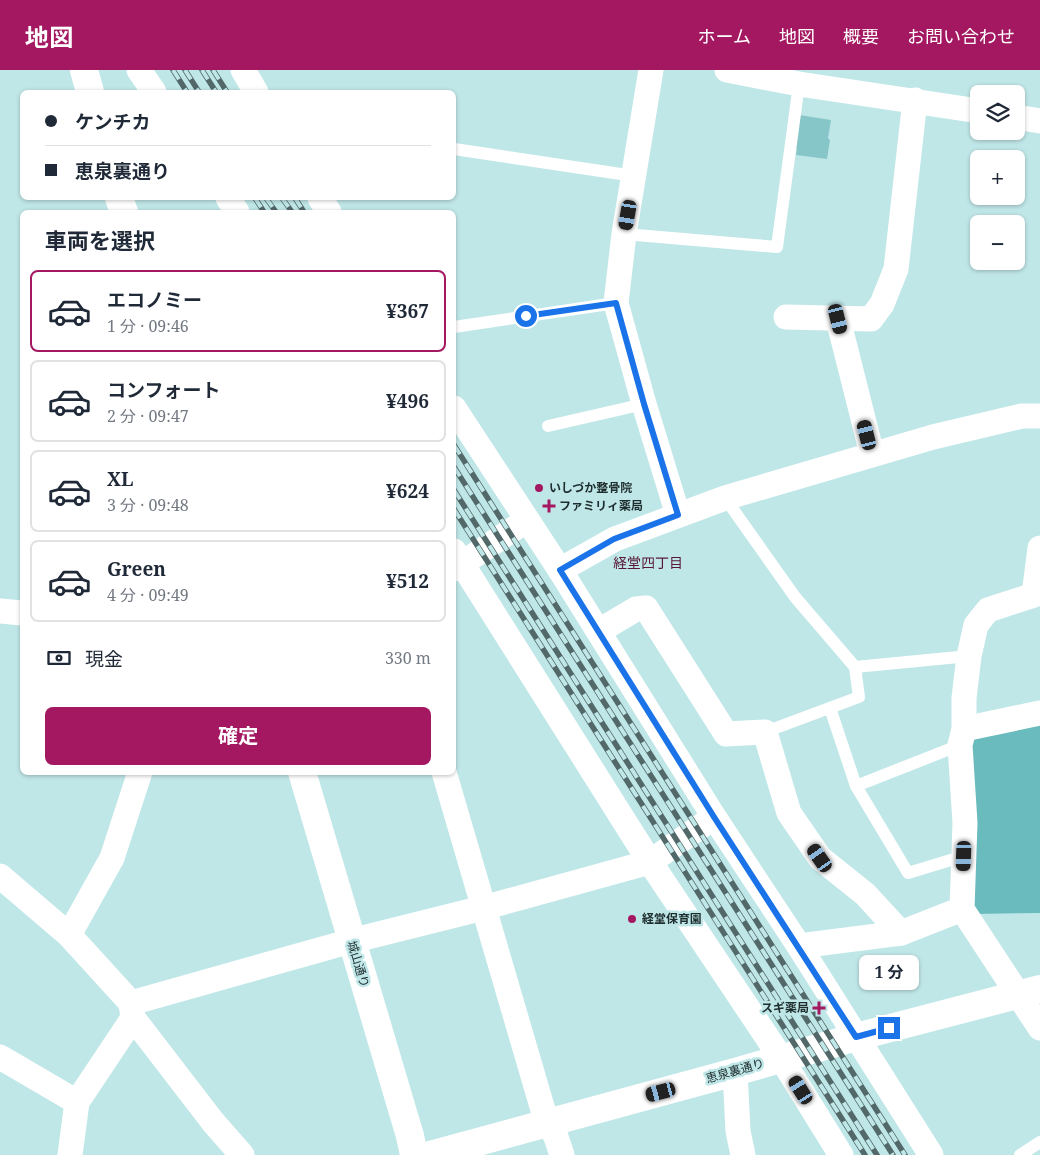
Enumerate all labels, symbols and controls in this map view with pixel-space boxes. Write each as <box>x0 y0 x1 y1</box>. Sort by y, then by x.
text: 地図 <box>25 20 73 53</box>
text: ホーム <box>698 24 751 48</box>
text: 地図 <box>779 24 815 48</box>
text: 概要 <box>843 24 879 48</box>
text: お問い合わせ <box>907 24 1015 48</box>
map controls <box>970 85 1025 270</box>
button: layers <box>970 85 1025 140</box>
text: ケンチカ <box>75 109 150 135</box>
button: + <box>970 150 1025 205</box>
text: 恵泉裏通り <box>75 158 170 184</box>
car <box>618 199 637 231</box>
button: − <box>970 215 1025 270</box>
text: 車両を選択 <box>45 225 155 255</box>
text: エコノミー <box>107 287 202 313</box>
icon: car <box>47 289 92 334</box>
text: ¥367 <box>386 298 429 324</box>
car <box>827 303 848 335</box>
route start <box>515 305 537 327</box>
text: 1 分 · 09:46 <box>107 315 189 337</box>
text: コンフォート <box>107 377 220 403</box>
icon: car <box>47 379 92 424</box>
text: ¥496 <box>386 388 429 414</box>
text: 2 分 · 09:47 <box>107 405 189 427</box>
car <box>856 419 877 451</box>
text: XL <box>107 466 133 492</box>
icon: car <box>47 469 92 514</box>
text: ¥624 <box>386 478 429 504</box>
place label: いしづか整骨院 <box>549 479 632 496</box>
marker: いしづか整骨院 <box>533 482 545 494</box>
text: 3 分 · 09:48 <box>107 494 189 516</box>
place label: ファミリィ薬局 <box>559 497 643 514</box>
marker: ファミリィ薬局 <box>543 500 555 512</box>
district label: 経堂四丁目 <box>613 553 683 572</box>
text: Green <box>107 556 166 582</box>
icon: car <box>47 559 92 604</box>
text: ¥512 <box>386 568 429 594</box>
text: 4 分 · 09:49 <box>107 584 189 606</box>
icon: cash <box>45 644 73 672</box>
text: 現金 <box>85 646 123 672</box>
text: 330 m <box>385 647 431 669</box>
button: 確定 <box>45 707 431 765</box>
car <box>805 841 834 875</box>
car <box>955 841 972 871</box>
place label: 経堂保育園 <box>642 910 702 927</box>
marker: 経堂保育園 <box>626 913 638 925</box>
street label: 城山通り <box>343 938 374 989</box>
callout: 1 分 <box>859 956 919 990</box>
text: 1 分 <box>874 961 904 983</box>
place label: スギ薬局 <box>761 999 809 1016</box>
marker: スギ薬局 <box>813 1002 825 1014</box>
route end <box>878 1017 900 1039</box>
street label: 恵泉裏通り <box>704 1054 766 1087</box>
car <box>786 1073 815 1107</box>
car <box>644 1081 677 1103</box>

